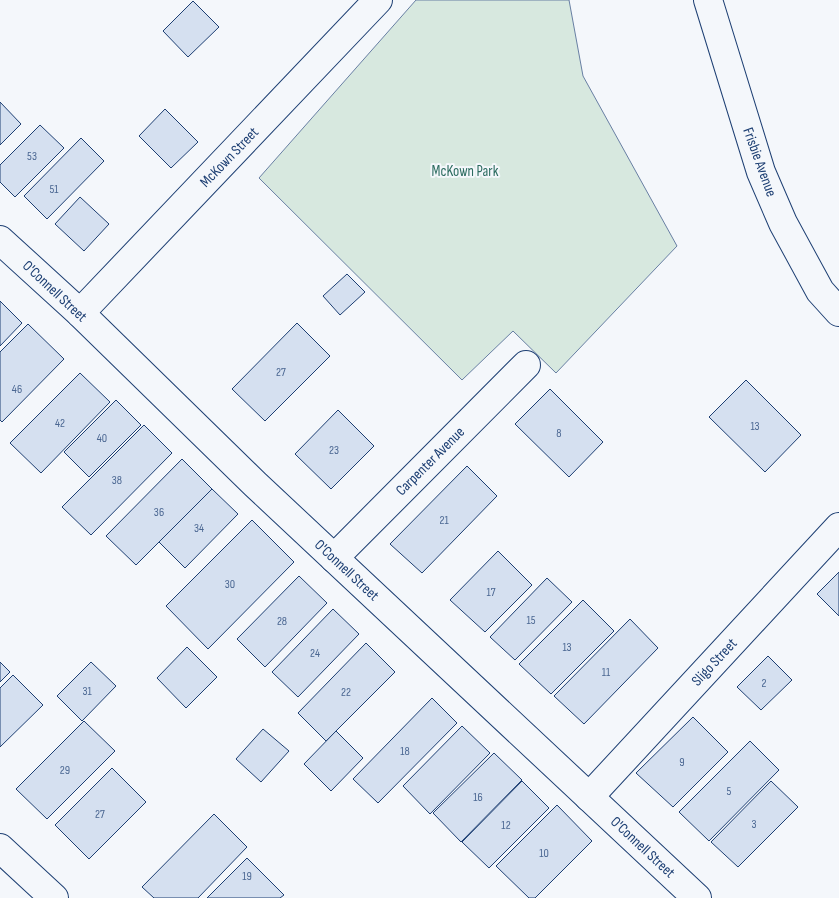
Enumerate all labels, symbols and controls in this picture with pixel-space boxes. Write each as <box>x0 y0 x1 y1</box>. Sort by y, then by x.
street label: McKown Street <box>196 123 263 191</box>
street label: Frisbie Avenue <box>738 125 781 199</box>
house number: 53 <box>27 149 37 164</box>
park label: McKown Park <box>432 162 499 181</box>
house number: 51 <box>49 182 59 197</box>
street label: O'Connell Street <box>18 257 91 326</box>
house number: 27 <box>276 365 286 380</box>
house number: 46 <box>12 382 22 397</box>
house number: 42 <box>55 416 65 431</box>
house number: 13 <box>750 419 760 434</box>
street label: Carpenter Avenue <box>392 423 469 500</box>
house number: 8 <box>556 426 562 441</box>
house number: 40 <box>97 431 107 446</box>
house number: 23 <box>329 443 339 458</box>
house number: 38 <box>112 473 122 488</box>
house number: 36 <box>154 505 164 520</box>
house number: 21 <box>439 513 449 528</box>
house number: 34 <box>194 521 204 536</box>
street label: O'Connell Street <box>310 536 383 605</box>
house number: 30 <box>225 577 235 592</box>
house number: 17 <box>487 585 496 600</box>
house number: 15 <box>526 613 536 628</box>
house number: 28 <box>277 614 287 629</box>
street label: Sligo Street <box>687 634 742 690</box>
house number: 13 <box>562 640 572 655</box>
house number: 24 <box>310 646 320 661</box>
house number: 11 <box>602 665 611 680</box>
house number: 2 <box>762 676 767 691</box>
house number: 31 <box>82 684 92 699</box>
house number: 22 <box>341 685 351 700</box>
house number: 18 <box>400 744 410 759</box>
house number: 9 <box>679 755 685 770</box>
house number: 29 <box>60 763 70 778</box>
house number: 5 <box>727 784 732 799</box>
house number: 16 <box>473 790 483 805</box>
house number: 27 <box>95 807 105 822</box>
street label: O'Connell Street <box>606 813 679 882</box>
house number: 3 <box>751 817 757 832</box>
house number: 12 <box>501 818 511 833</box>
house number: 10 <box>539 846 549 861</box>
house number: 19 <box>242 869 252 884</box>

